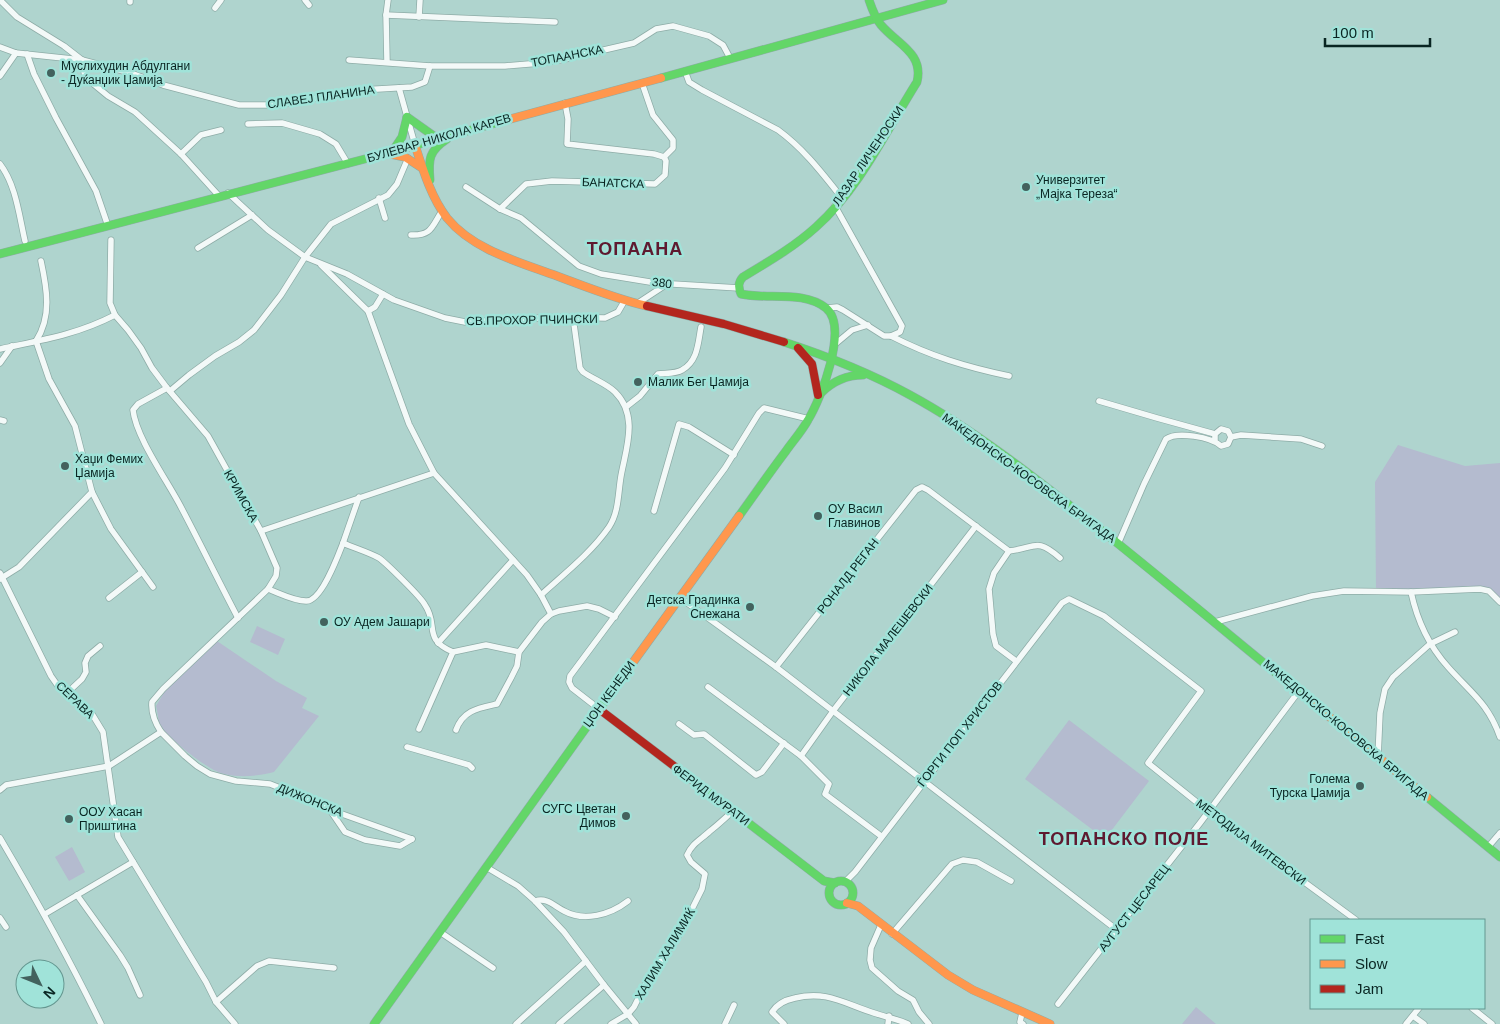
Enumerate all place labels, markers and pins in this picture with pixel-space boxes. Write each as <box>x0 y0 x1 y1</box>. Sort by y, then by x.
place label: Муслихудин Абдулгани - Дуќанџик Џамија <box>61 59 190 87</box>
marker: Муслихудин Абдулгани - Дуќанџик Џамија <box>45 67 57 79</box>
place label: Универзитет „Мајка Тереза“ <box>1036 173 1118 201</box>
marker: Универзитет „Мајка Тереза“ <box>1020 181 1032 193</box>
place label: Малик Бег Џамија <box>648 375 749 389</box>
marker: Малик Бег Џамија <box>632 376 644 388</box>
place label: Хаџи Фемих Џамија <box>75 452 143 480</box>
marker: Хаџи Фемих Џамија <box>59 460 71 472</box>
place label: ОУ Васил Главинов <box>828 502 882 530</box>
marker: ОУ Васил Главинов <box>812 510 824 522</box>
place label: Детска Градинка Снежана <box>647 593 740 621</box>
marker: Детска Градинка Снежана <box>744 601 756 613</box>
place label: ОУ Адем Јашари <box>334 615 430 629</box>
marker: ОУ Адем Јашари <box>318 616 330 628</box>
place label: Голема Турска Џамија <box>1270 772 1350 800</box>
marker: Голема Турска Џамија <box>1354 780 1366 792</box>
place label: СУГС Цветан Димов <box>542 802 616 830</box>
place label: ООУ Хасан Приштина <box>79 805 142 833</box>
marker: СУГС Цветан Димов <box>620 810 632 822</box>
marker: ООУ Хасан Приштина <box>63 813 75 825</box>

